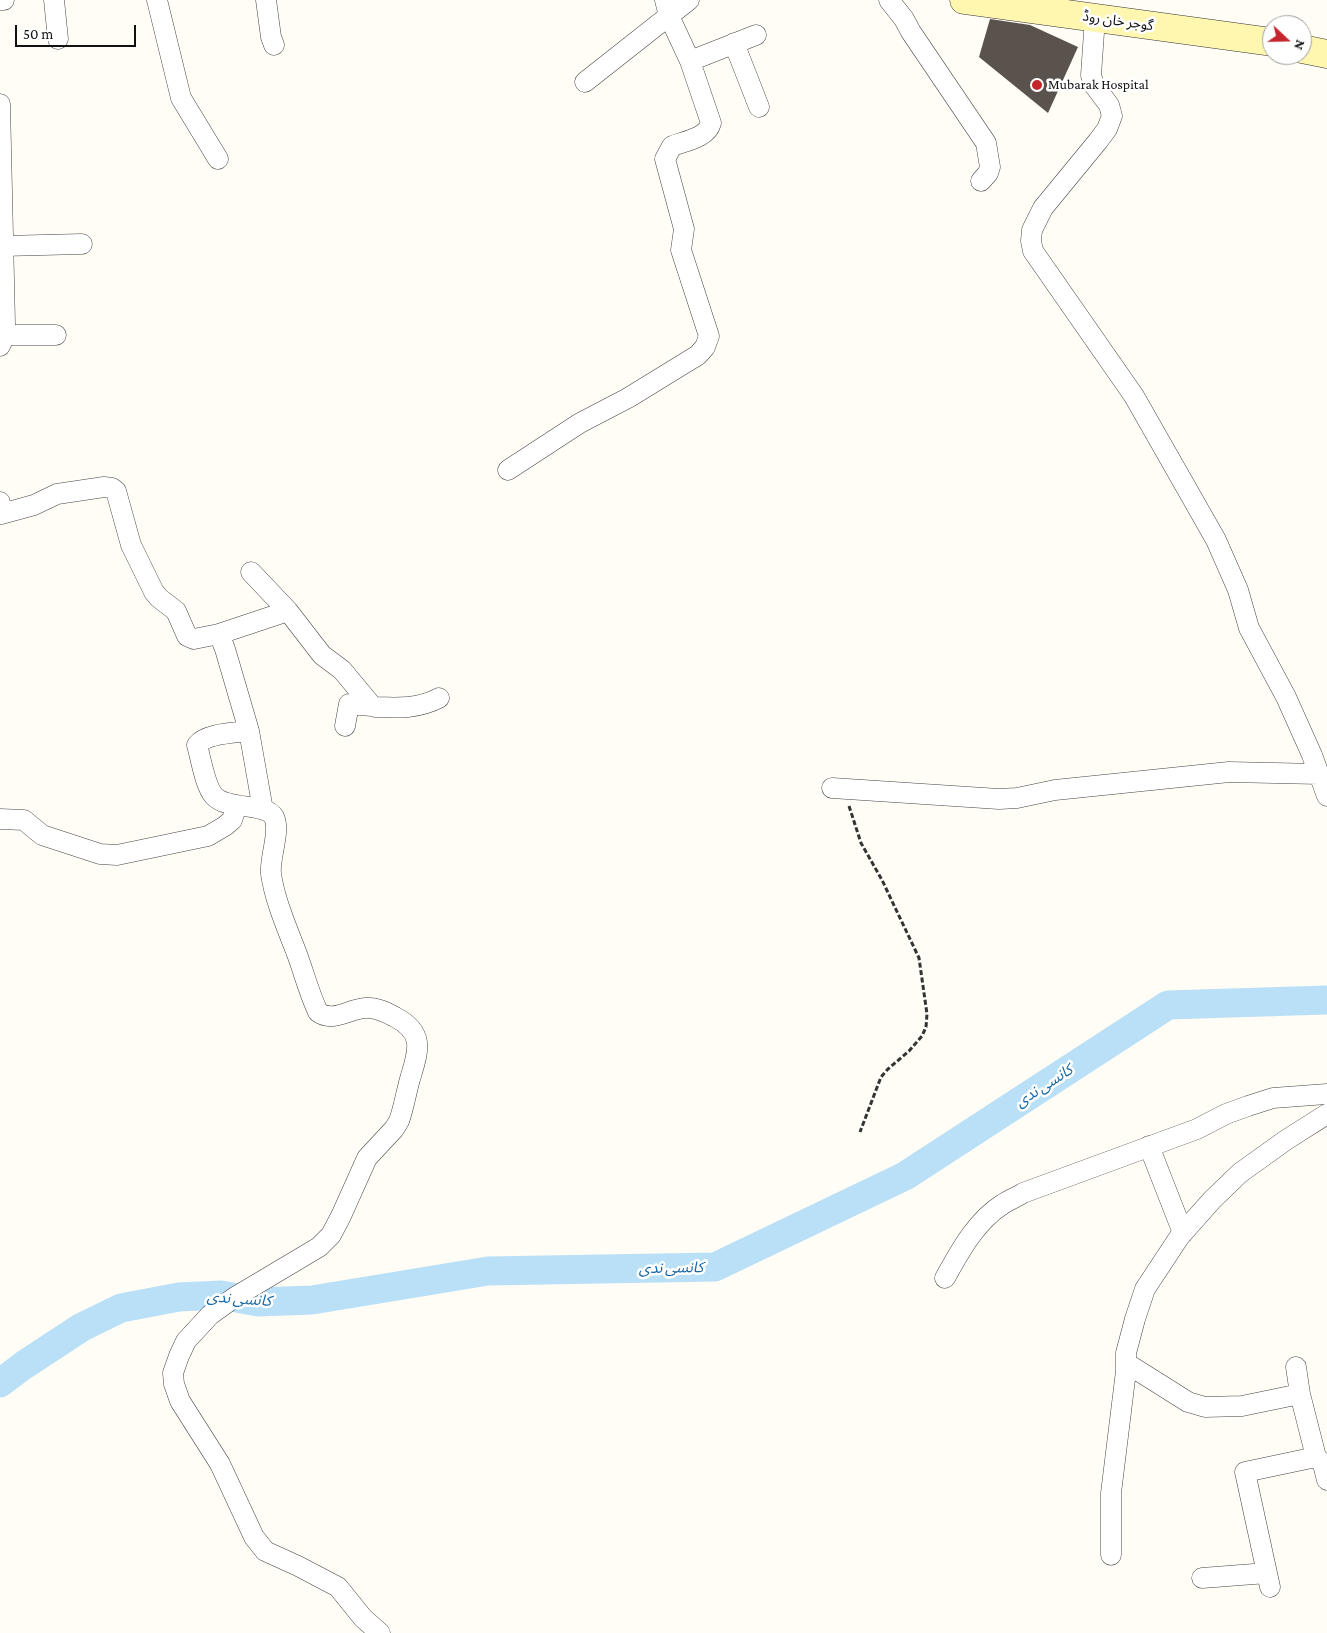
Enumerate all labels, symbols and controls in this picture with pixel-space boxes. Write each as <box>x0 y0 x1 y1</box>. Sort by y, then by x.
street label: گوجر خان روڈ <box>1081 8 1155 34</box>
scale bar <box>18 15 139 47</box>
north arrow <box>1262 15 1312 65</box>
text: 50 m <box>23 26 53 42</box>
text: N <box>1291 38 1309 52</box>
place label: Mubarak Hospital <box>1048 77 1149 93</box>
marker: Mubarak Hospital <box>1030 78 1044 92</box>
water label: کانسی ندی <box>1012 1061 1076 1111</box>
water label: کانسی ندی <box>639 1258 703 1278</box>
water label: کانسی ندی <box>206 1288 272 1310</box>

